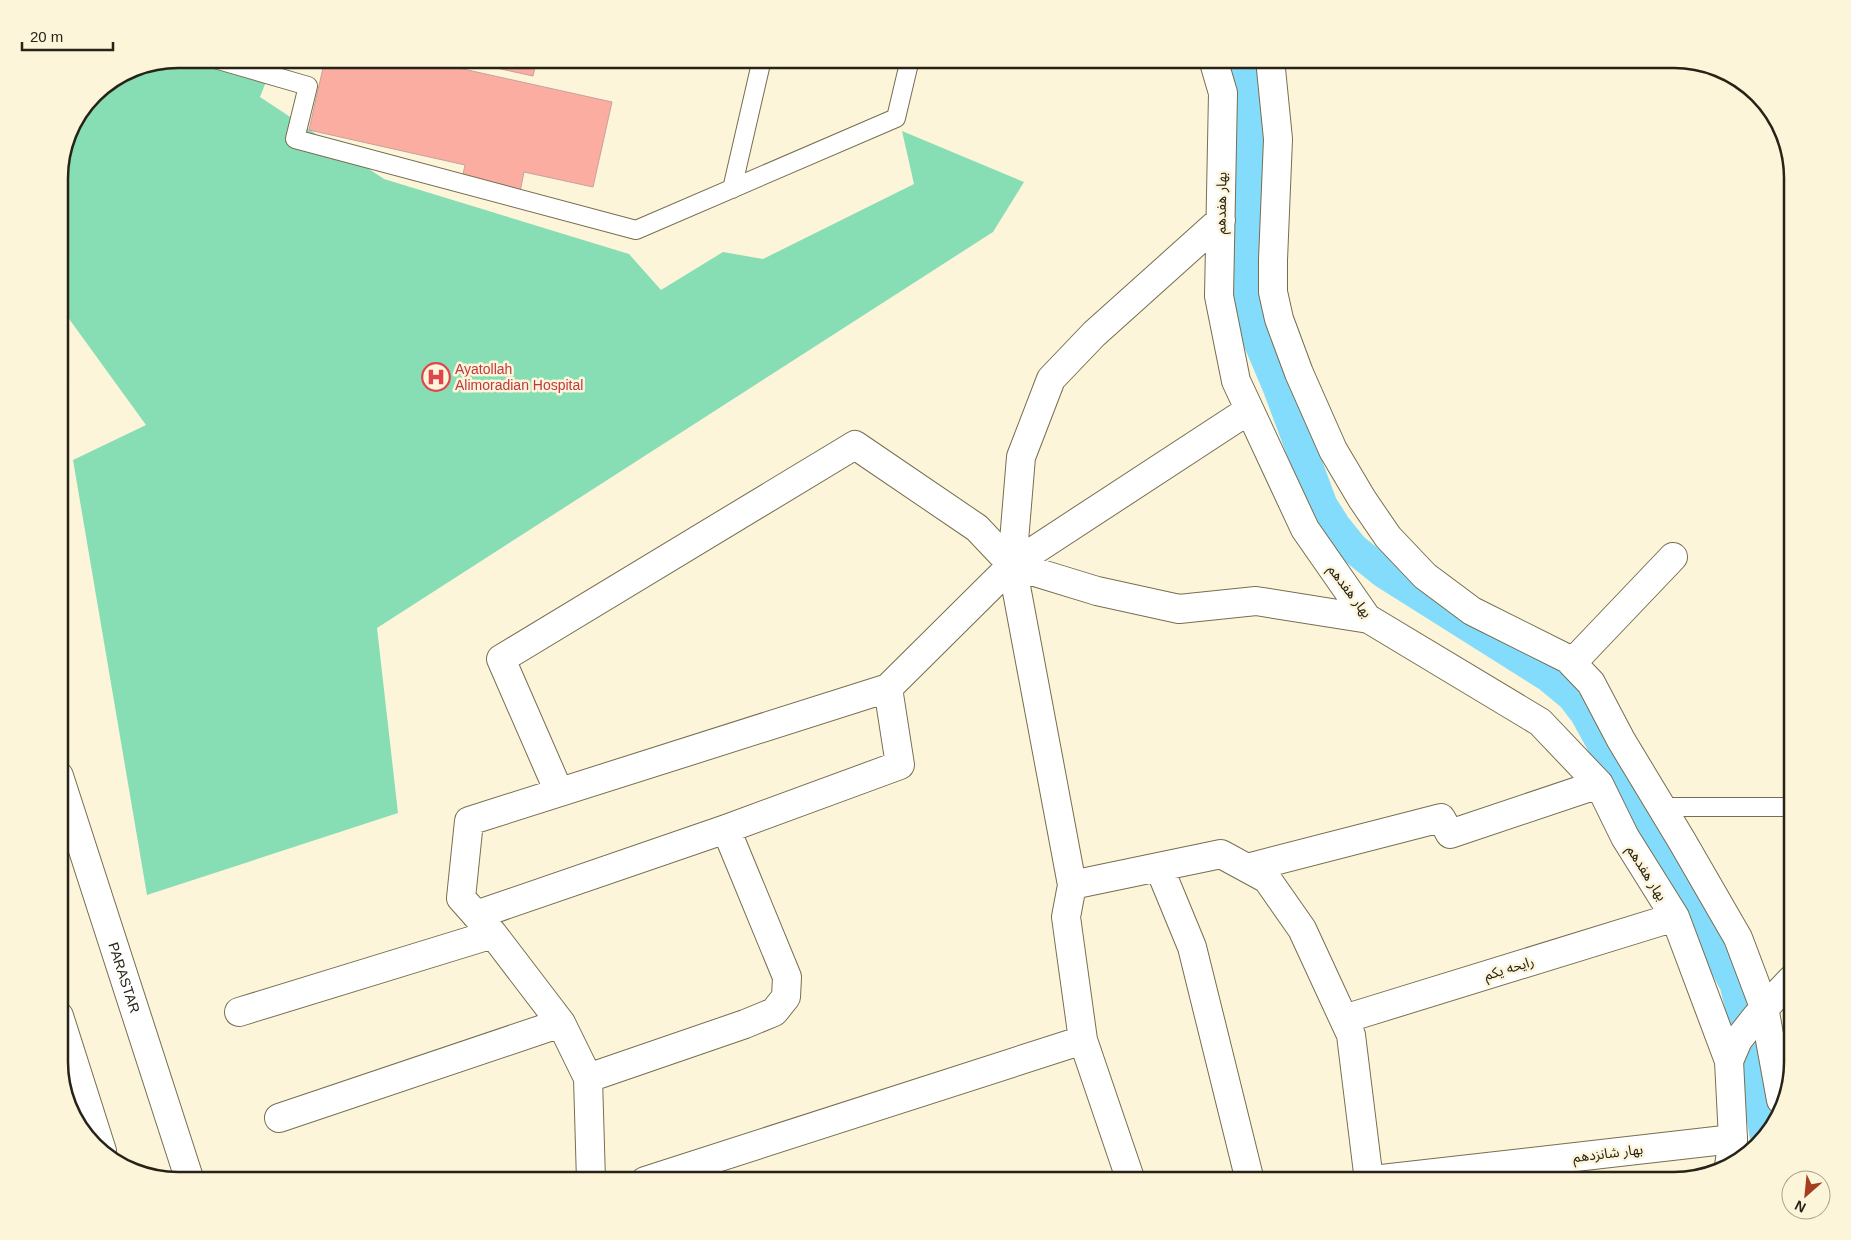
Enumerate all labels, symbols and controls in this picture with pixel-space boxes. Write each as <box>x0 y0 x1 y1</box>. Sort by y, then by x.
scale bar <box>22 20 114 52</box>
text: 20 m <box>30 28 63 45</box>
street label: بهار هفدهم <box>1212 171 1233 234</box>
place label: Ayatollah Alimoradian Hospital <box>455 361 583 393</box>
hospital icon: Ayatollah Alimoradian Hospital <box>421 362 451 392</box>
street label: بهار هفدهم <box>1322 561 1375 623</box>
street label: بهار هفدهم <box>1621 842 1670 905</box>
street label: PARASTAR <box>105 940 143 1015</box>
street label: رایحه یکم <box>1482 953 1537 986</box>
street label: بهار شانزدهم <box>1572 1141 1645 1168</box>
north arrow <box>1781 1170 1831 1220</box>
text: N <box>1792 1197 1808 1216</box>

